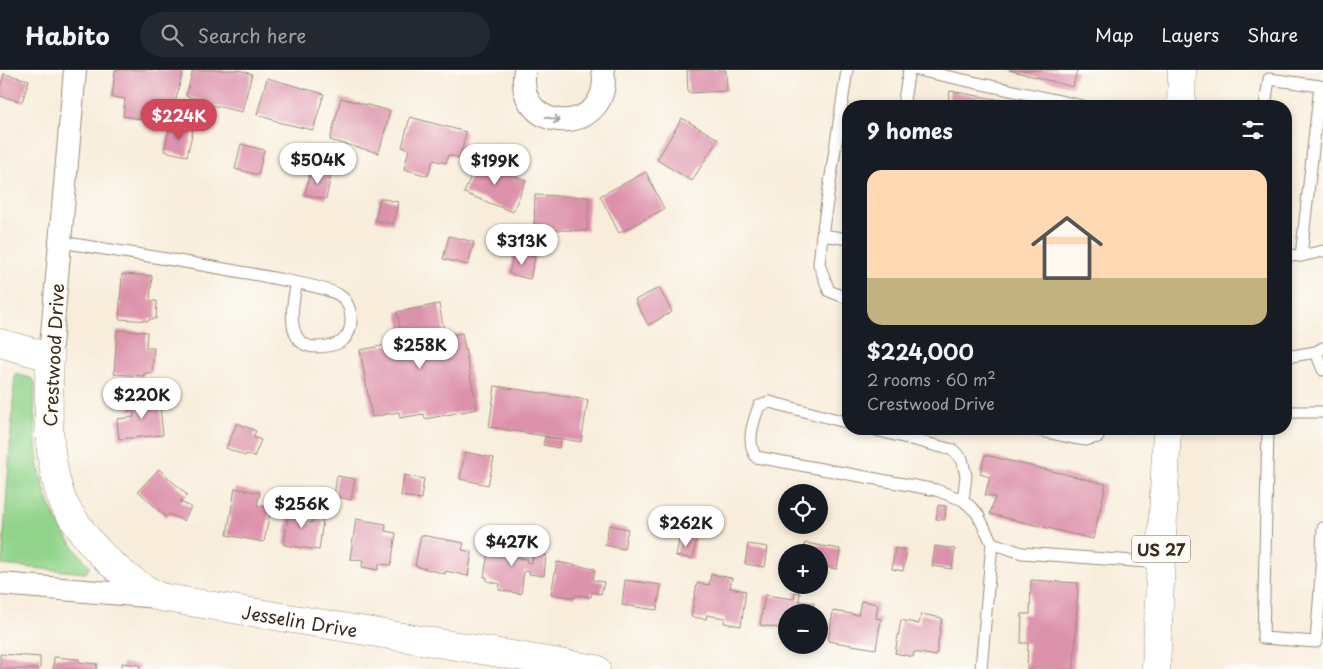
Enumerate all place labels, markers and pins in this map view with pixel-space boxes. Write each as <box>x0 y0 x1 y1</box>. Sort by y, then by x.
pin: $224K <box>144 98 214 141</box>
pin: $504K <box>283 142 353 185</box>
pin: $199K <box>460 144 530 186</box>
pin: $313K <box>487 224 557 266</box>
pin: $258K <box>385 328 455 370</box>
pin: $220K <box>107 378 177 420</box>
pin: $256K <box>267 486 337 529</box>
pin: $262K <box>651 506 721 548</box>
pin: $427K <box>477 524 547 567</box>

